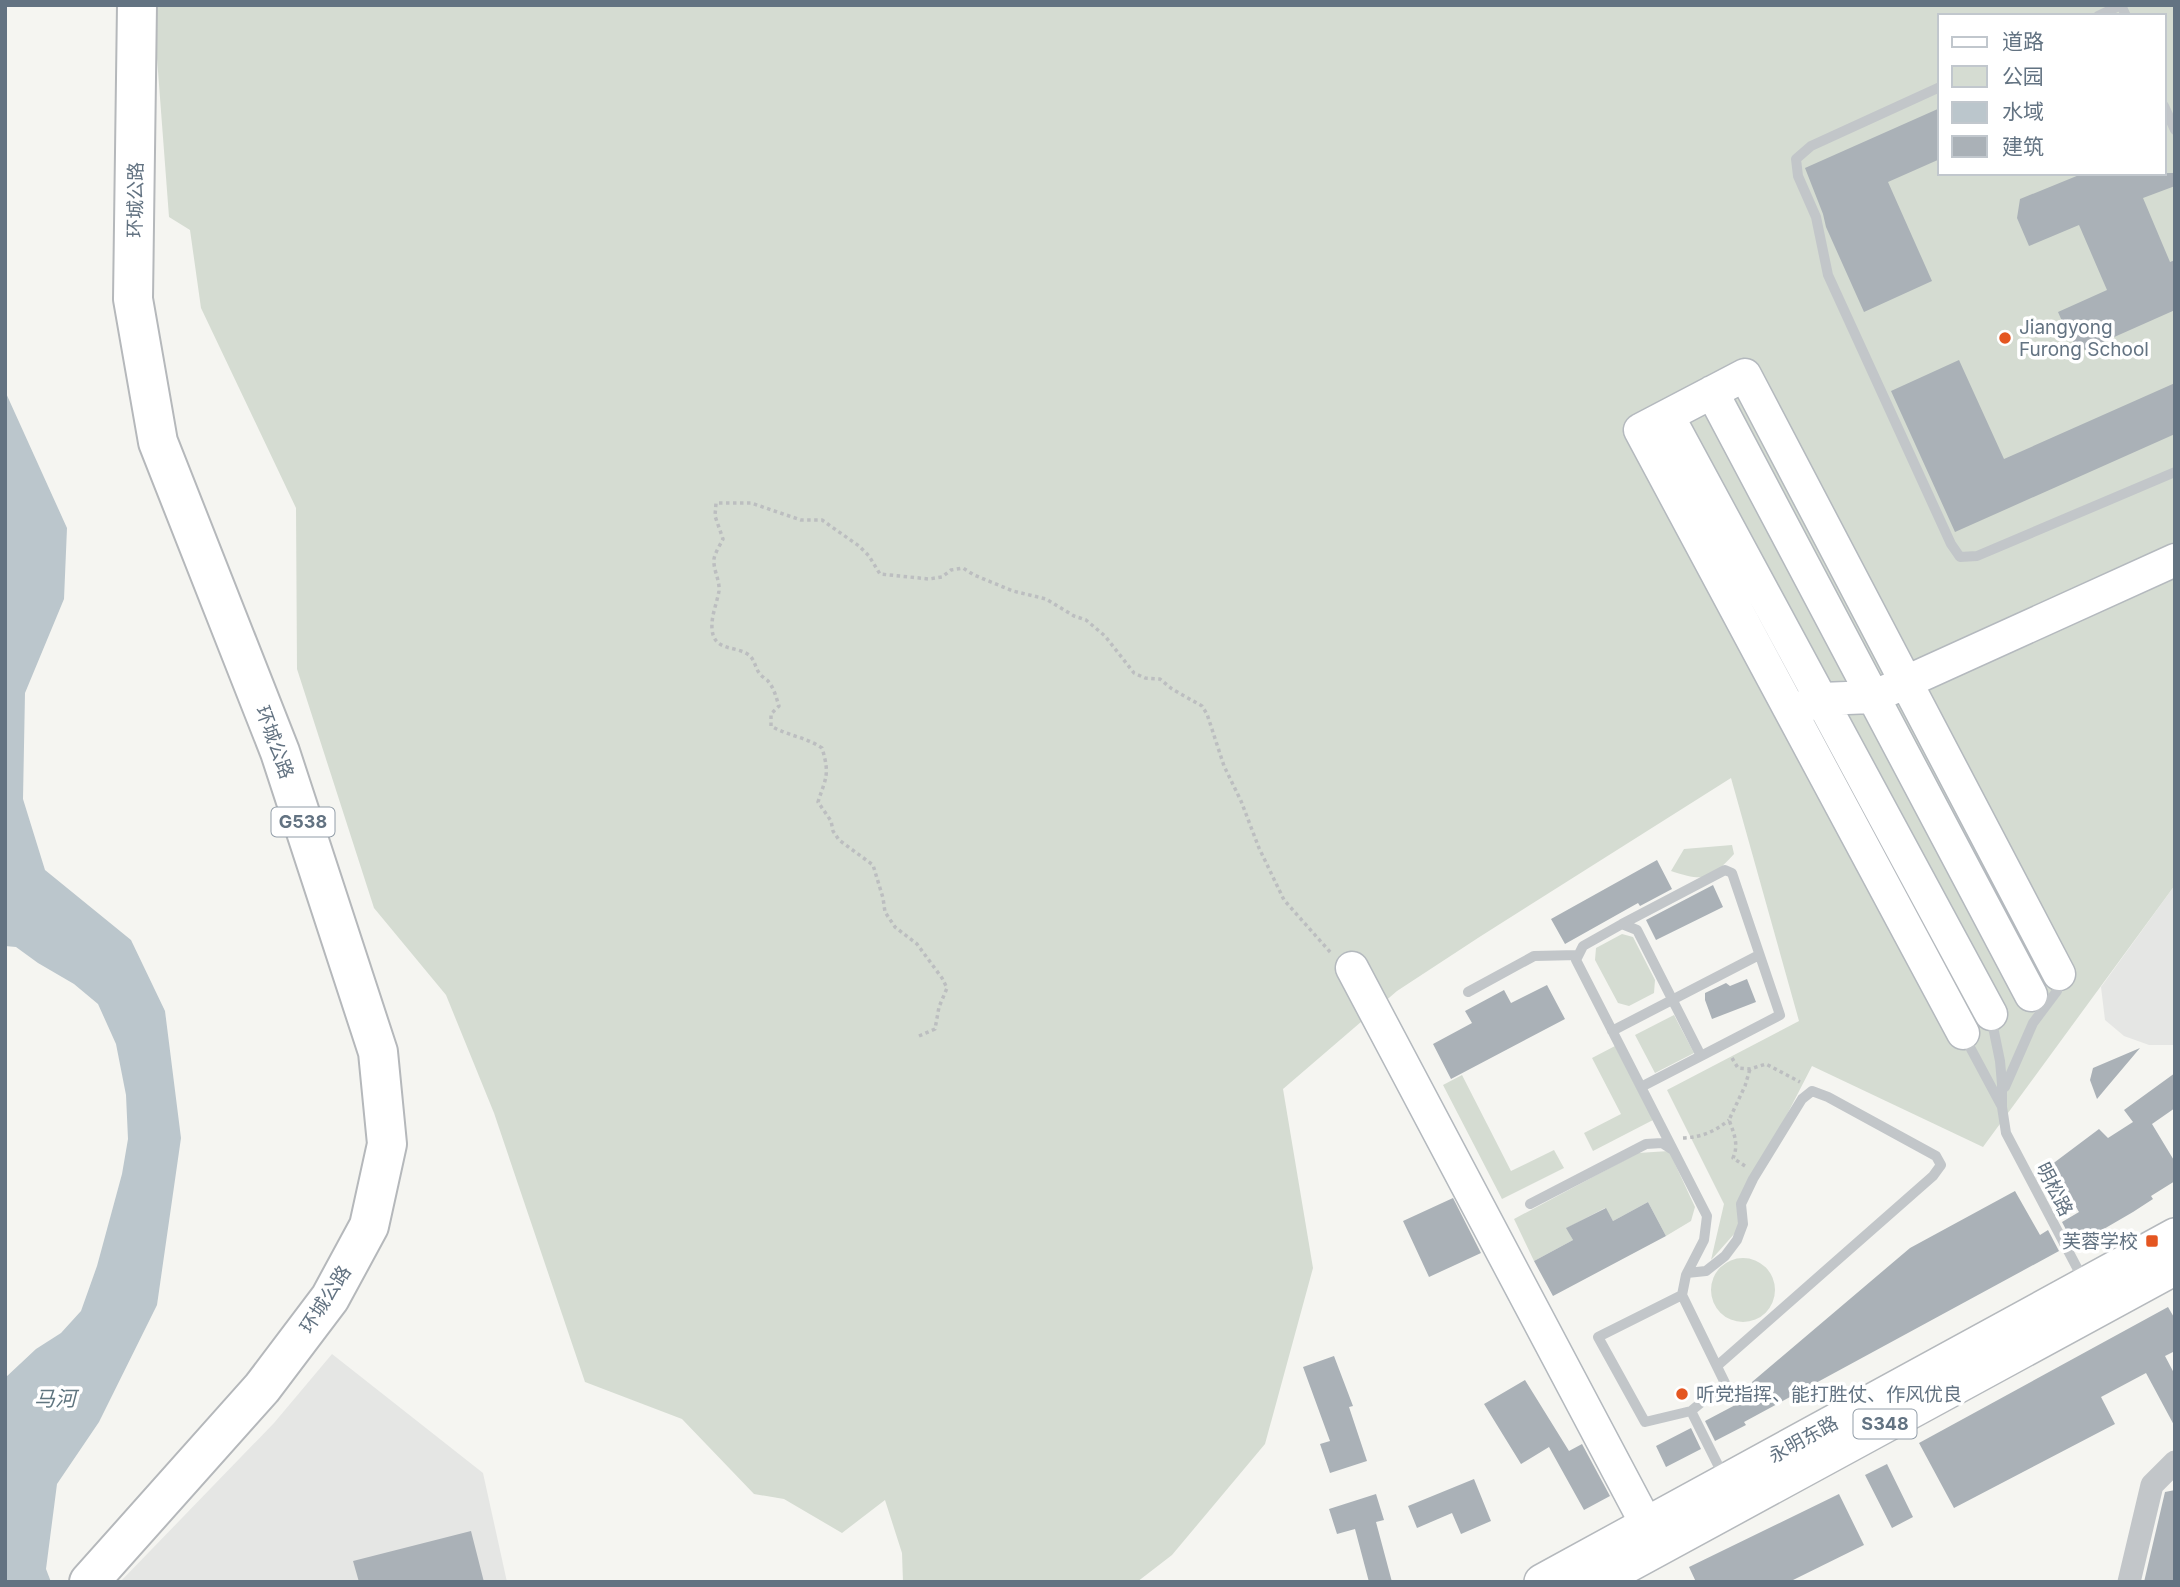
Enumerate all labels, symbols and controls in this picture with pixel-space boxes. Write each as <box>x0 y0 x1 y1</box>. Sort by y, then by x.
legend <box>1938 14 2166 175</box>
text: 道路 <box>2002 29 2044 54</box>
text: 公园 <box>2002 64 2044 89</box>
text: 水域 <box>2002 99 2044 124</box>
text: 建筑 <box>2002 134 2044 159</box>
street label: 环城公路 <box>123 162 148 238</box>
place label: Jiangyong Furong School <box>2019 316 2149 361</box>
marker: Jiangyong Furong School <box>1997 330 2013 346</box>
street label: 环城公路 <box>251 703 298 782</box>
road number: G538 <box>272 808 334 836</box>
street label: 明松路 <box>2031 1159 2078 1220</box>
place label: 芙蓉学校 <box>2062 1230 2138 1253</box>
marker: 芙蓉学校 <box>2144 1233 2160 1249</box>
street label: 环城公路 <box>295 1261 356 1337</box>
place label: 听党指挥、能打胜仗、作风优良 <box>1696 1383 1962 1406</box>
water label: 马河 <box>34 1386 80 1411</box>
marker: 听党指挥、能打胜仗、作风优良 <box>1674 1386 1690 1402</box>
road number: S348 <box>1854 1409 1916 1438</box>
street label: 永明东路 <box>1764 1411 1842 1468</box>

